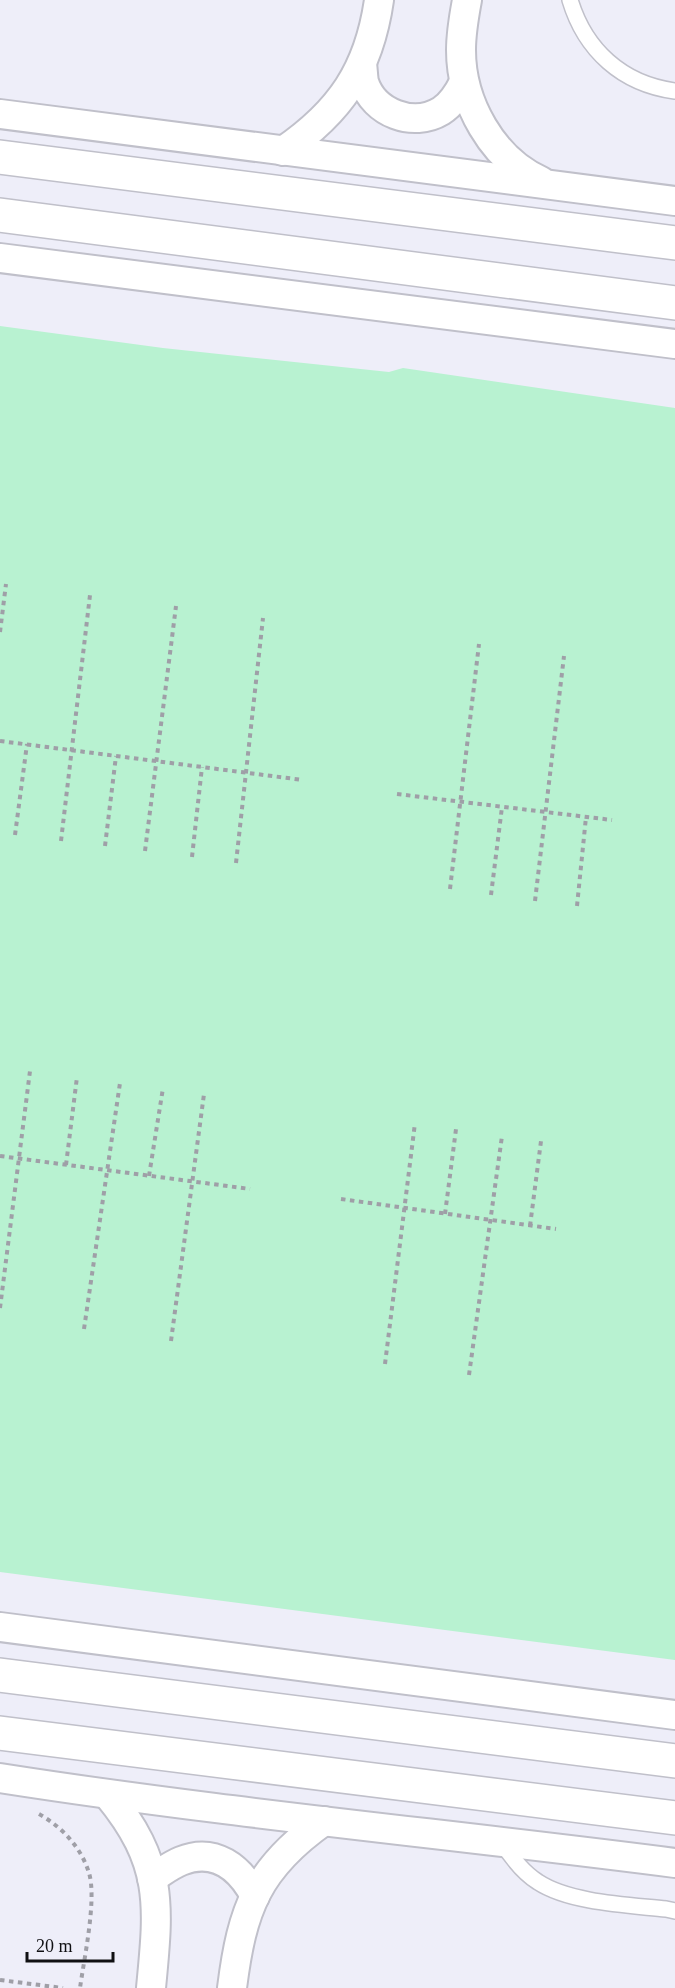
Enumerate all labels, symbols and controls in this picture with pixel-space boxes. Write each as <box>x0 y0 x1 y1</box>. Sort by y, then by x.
scale bar <box>27 1925 112 1963</box>
text: 20 m <box>36 1936 73 1956</box>

